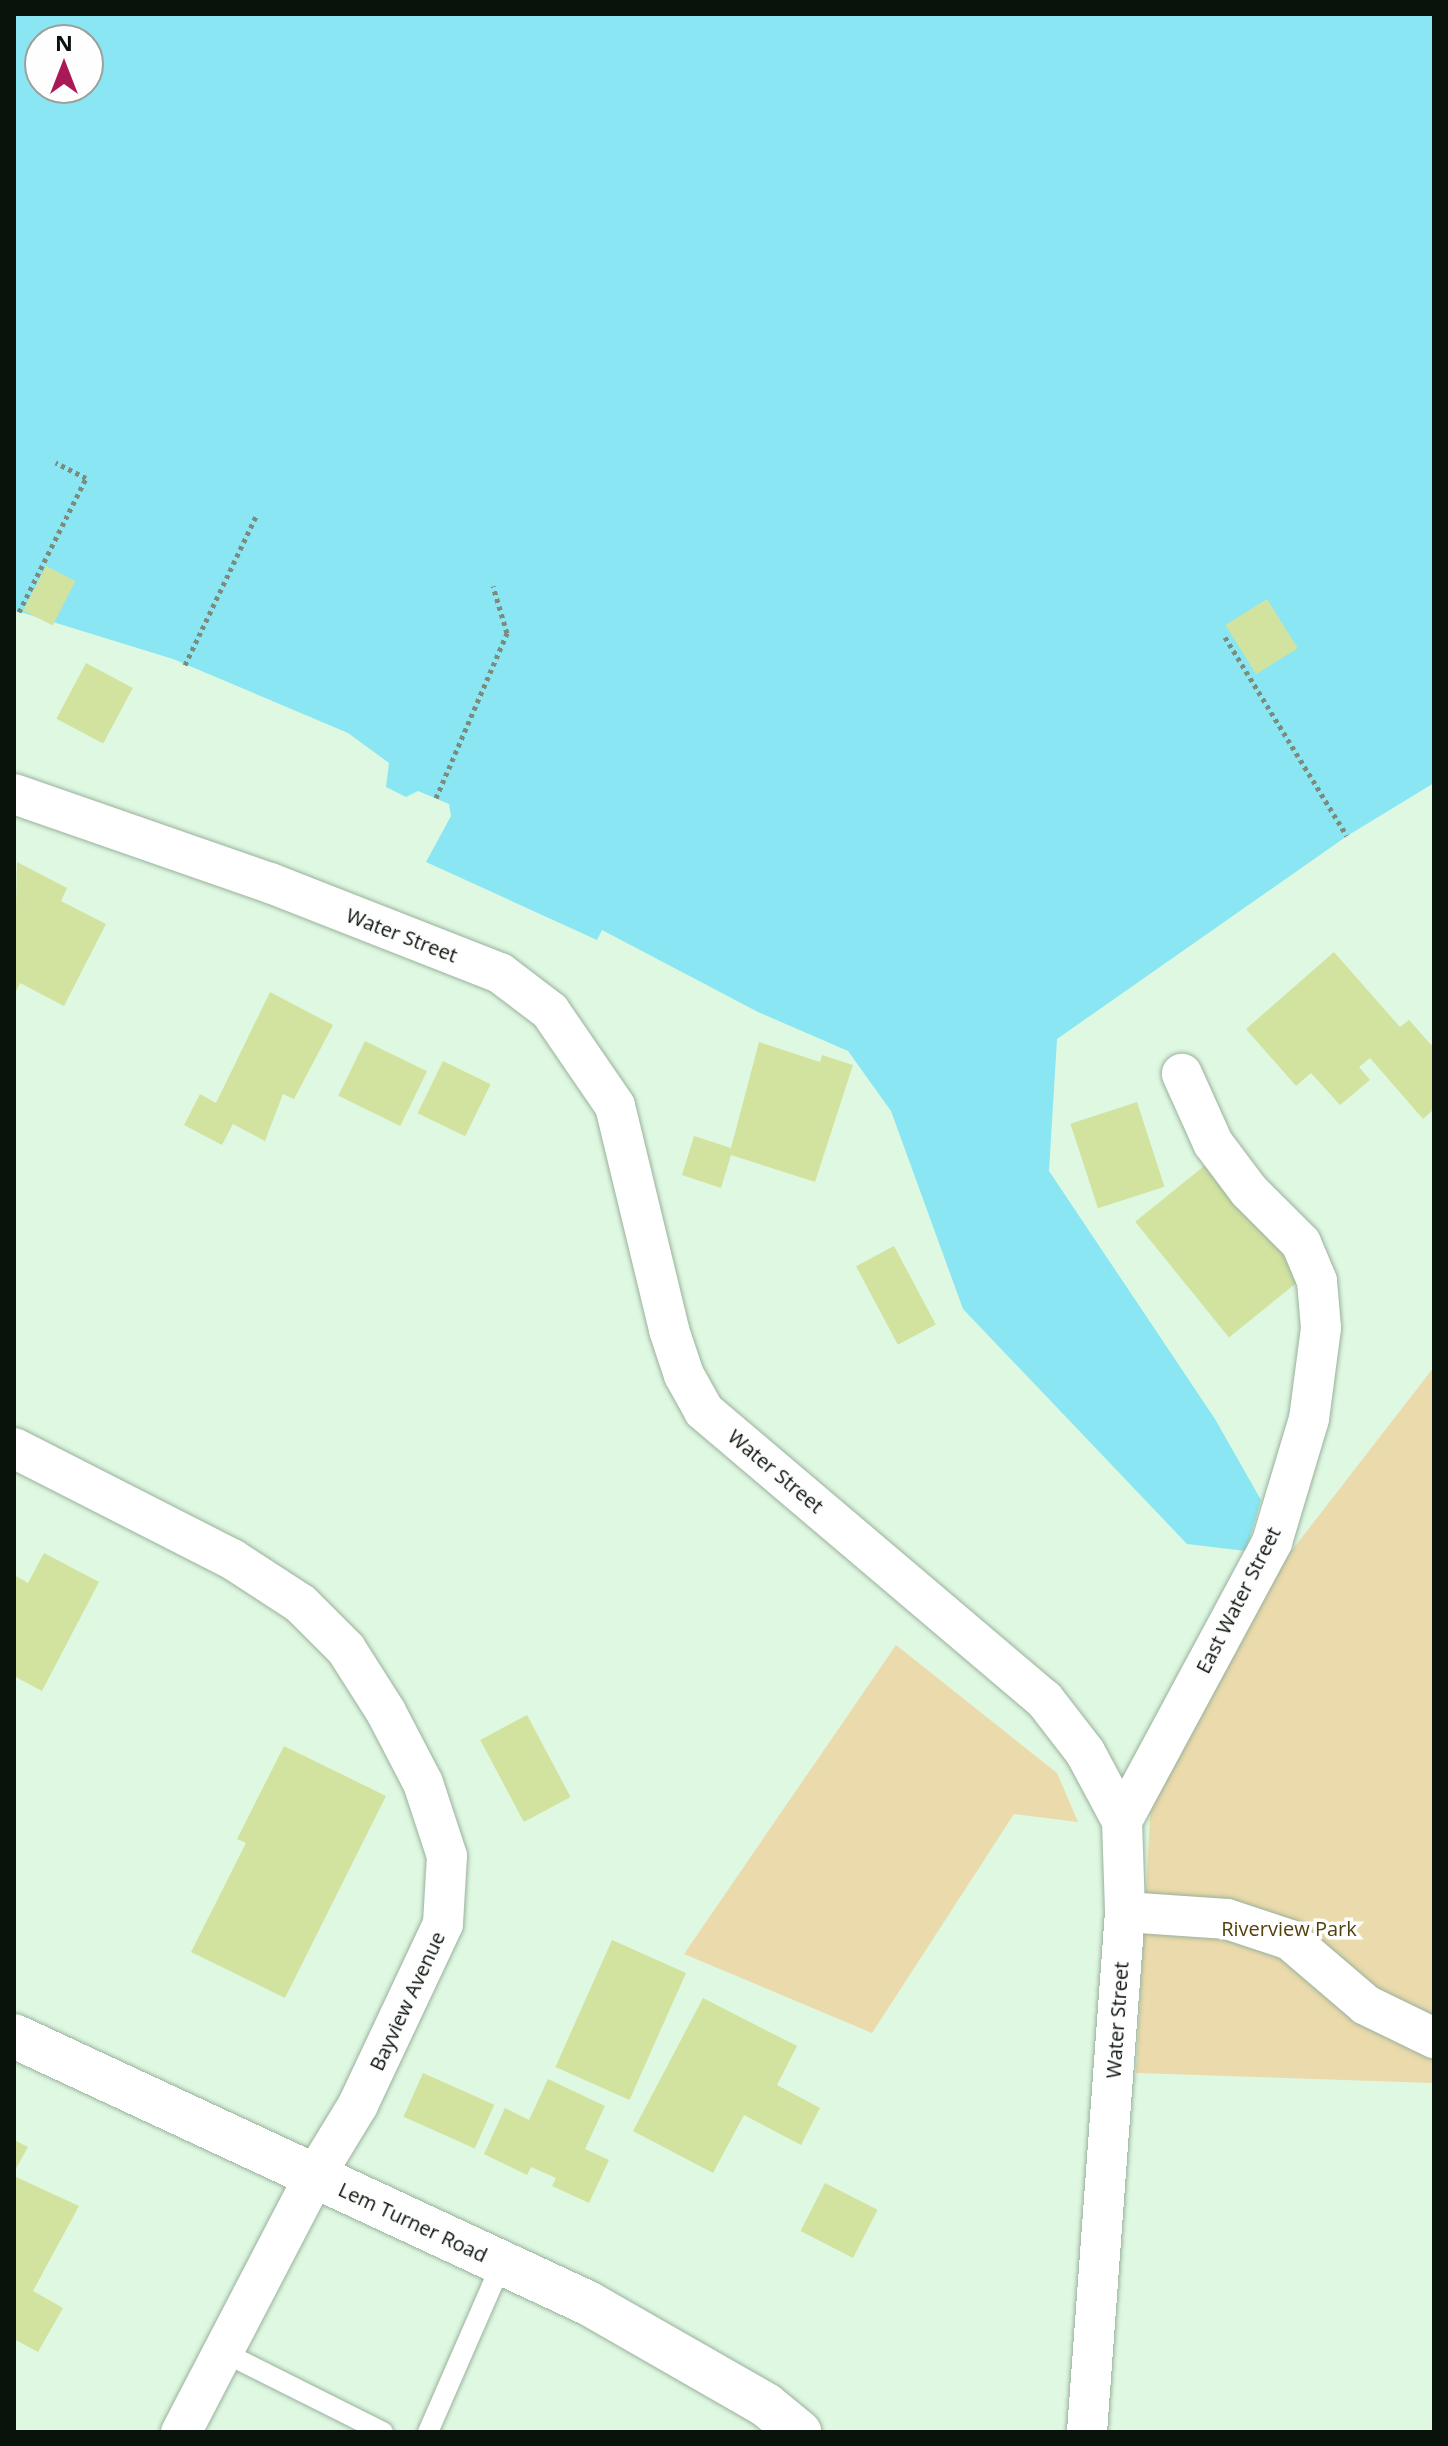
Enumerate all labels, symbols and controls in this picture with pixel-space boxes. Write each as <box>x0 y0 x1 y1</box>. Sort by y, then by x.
north arrow <box>24 24 104 104</box>
text: N <box>55 27 73 57</box>
street label: Water Street <box>343 903 461 967</box>
street label: Water Street <box>723 1424 829 1518</box>
street label: East Water Street <box>1191 1523 1285 1677</box>
park label: Riverview Park <box>1221 1916 1357 1940</box>
street label: Bayview Avenue <box>364 1928 450 2074</box>
street label: Water Street <box>1101 1961 1133 2079</box>
street label: Lem Turner Road <box>335 2177 491 2267</box>

